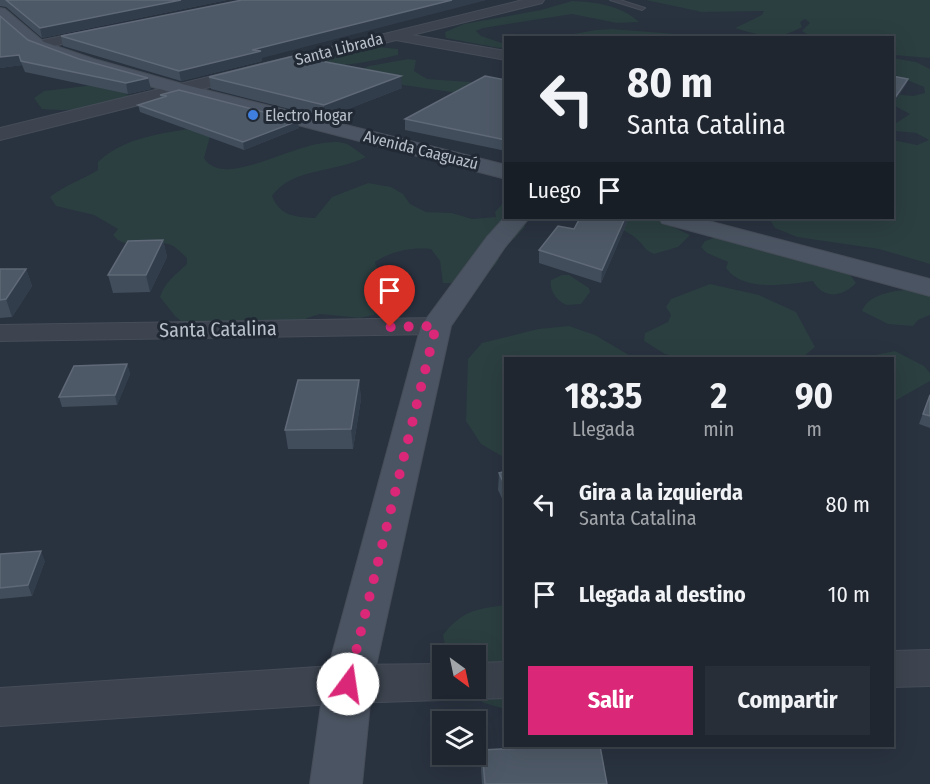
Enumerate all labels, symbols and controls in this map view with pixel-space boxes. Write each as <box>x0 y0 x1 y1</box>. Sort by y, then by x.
street label: Santa Librada <box>293 29 385 69</box>
text: 80 m <box>627 58 713 108</box>
icon: left <box>528 60 606 138</box>
place label: Electro Hogar <box>265 106 353 125</box>
marker: Electro Hogar <box>246 108 260 122</box>
text: Santa Catalina <box>627 109 786 141</box>
street label: Avenida Caaguazú <box>362 127 480 173</box>
icon: arrive <box>593 174 626 207</box>
text: Luego <box>528 177 581 204</box>
pin <box>364 265 415 327</box>
icon: arrive <box>373 274 406 307</box>
street label: Santa Catalina <box>159 316 277 342</box>
text: 18:35 <box>565 374 643 418</box>
text: 2 <box>710 374 727 418</box>
text: 90 <box>795 374 833 418</box>
text: Llegada <box>572 417 635 441</box>
text: min <box>703 417 734 441</box>
text: m <box>806 417 822 441</box>
text: Gira a la izquierda <box>579 479 743 506</box>
icon: left <box>528 488 561 521</box>
text: 80 m <box>825 491 870 518</box>
text: Santa Catalina <box>579 506 697 530</box>
icon: arrive <box>528 578 561 611</box>
text: Llegada al destino <box>579 581 746 608</box>
text: 10 m <box>828 581 870 608</box>
north arrow <box>432 645 486 699</box>
map controls <box>432 645 486 765</box>
position arrow <box>316 652 380 716</box>
button: Salir <box>528 666 693 735</box>
button: Compartir <box>705 666 870 735</box>
button: layers <box>432 711 486 765</box>

